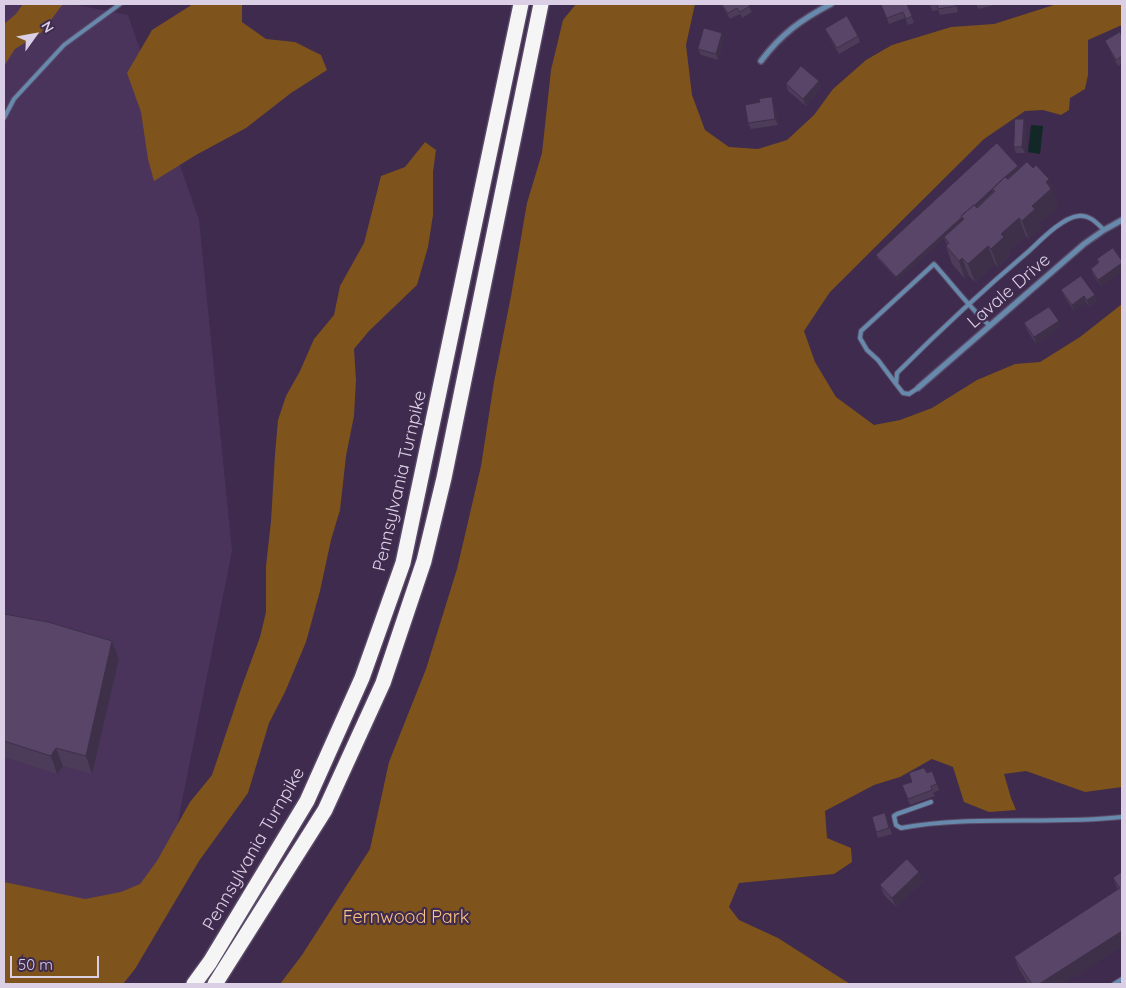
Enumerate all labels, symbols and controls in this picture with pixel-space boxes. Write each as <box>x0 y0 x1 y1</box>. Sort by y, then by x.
north arrow <box>10 10 60 60</box>
text: N <box>37 18 58 36</box>
street label: Lavale Drive <box>963 249 1055 333</box>
street label: Pennsylvania Turnpike <box>369 389 431 573</box>
street label: Pennsylvania Turnpike <box>198 764 310 934</box>
park label: Fernwood Park <box>343 907 469 929</box>
scale bar <box>12 946 101 978</box>
text: 50 m <box>18 955 53 974</box>

